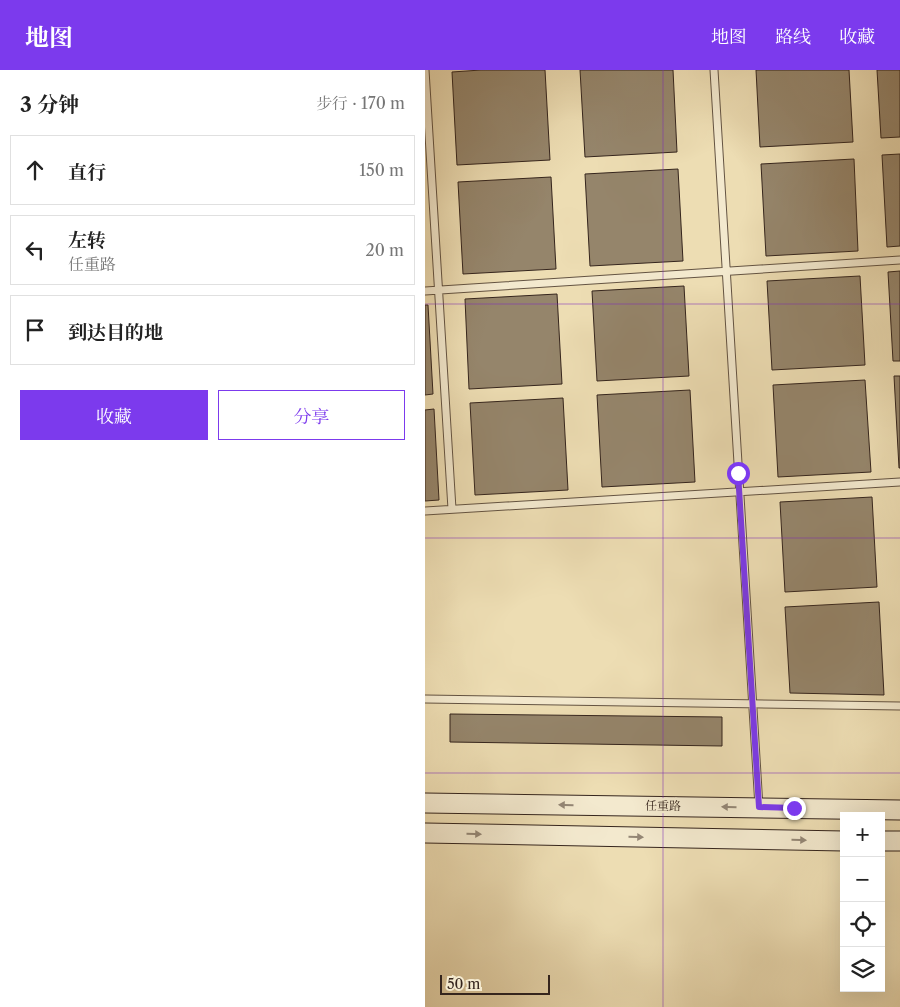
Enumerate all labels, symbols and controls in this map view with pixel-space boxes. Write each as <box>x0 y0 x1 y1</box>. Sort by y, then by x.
text: 地图 <box>25 23 73 52</box>
text: 地图 <box>711 26 747 48</box>
text: 路线 <box>775 26 811 48</box>
text: 收藏 <box>839 26 875 48</box>
text: 3 分钟 <box>20 92 79 117</box>
text: 步行 · 170 m <box>316 93 405 113</box>
icon: ahead <box>21 156 49 184</box>
text: 150 m <box>359 160 404 180</box>
text: 直行 <box>68 161 106 184</box>
text: 左转 <box>68 229 106 252</box>
icon: left <box>21 236 49 264</box>
text: 20 m <box>365 240 404 260</box>
text: 任重路 <box>68 254 116 274</box>
icon: arrive <box>21 316 49 344</box>
text: 到达目的地 <box>68 321 163 344</box>
button: 收藏 <box>20 390 208 440</box>
button: 分享 <box>218 390 405 440</box>
route start <box>727 462 750 485</box>
route end <box>783 797 806 820</box>
street label: 任重路 <box>645 798 681 813</box>
one-way arrow <box>558 801 574 809</box>
one-way arrow <box>721 803 737 811</box>
map controls <box>840 812 885 992</box>
button: + <box>840 812 885 857</box>
one-way arrow <box>466 830 482 838</box>
one-way arrow <box>628 833 644 841</box>
one-way arrow <box>791 836 807 844</box>
button: − <box>840 857 885 902</box>
button: locate <box>840 902 885 947</box>
button: layers <box>840 947 885 992</box>
scale bar <box>440 972 550 995</box>
text: 50 m <box>447 975 480 993</box>

